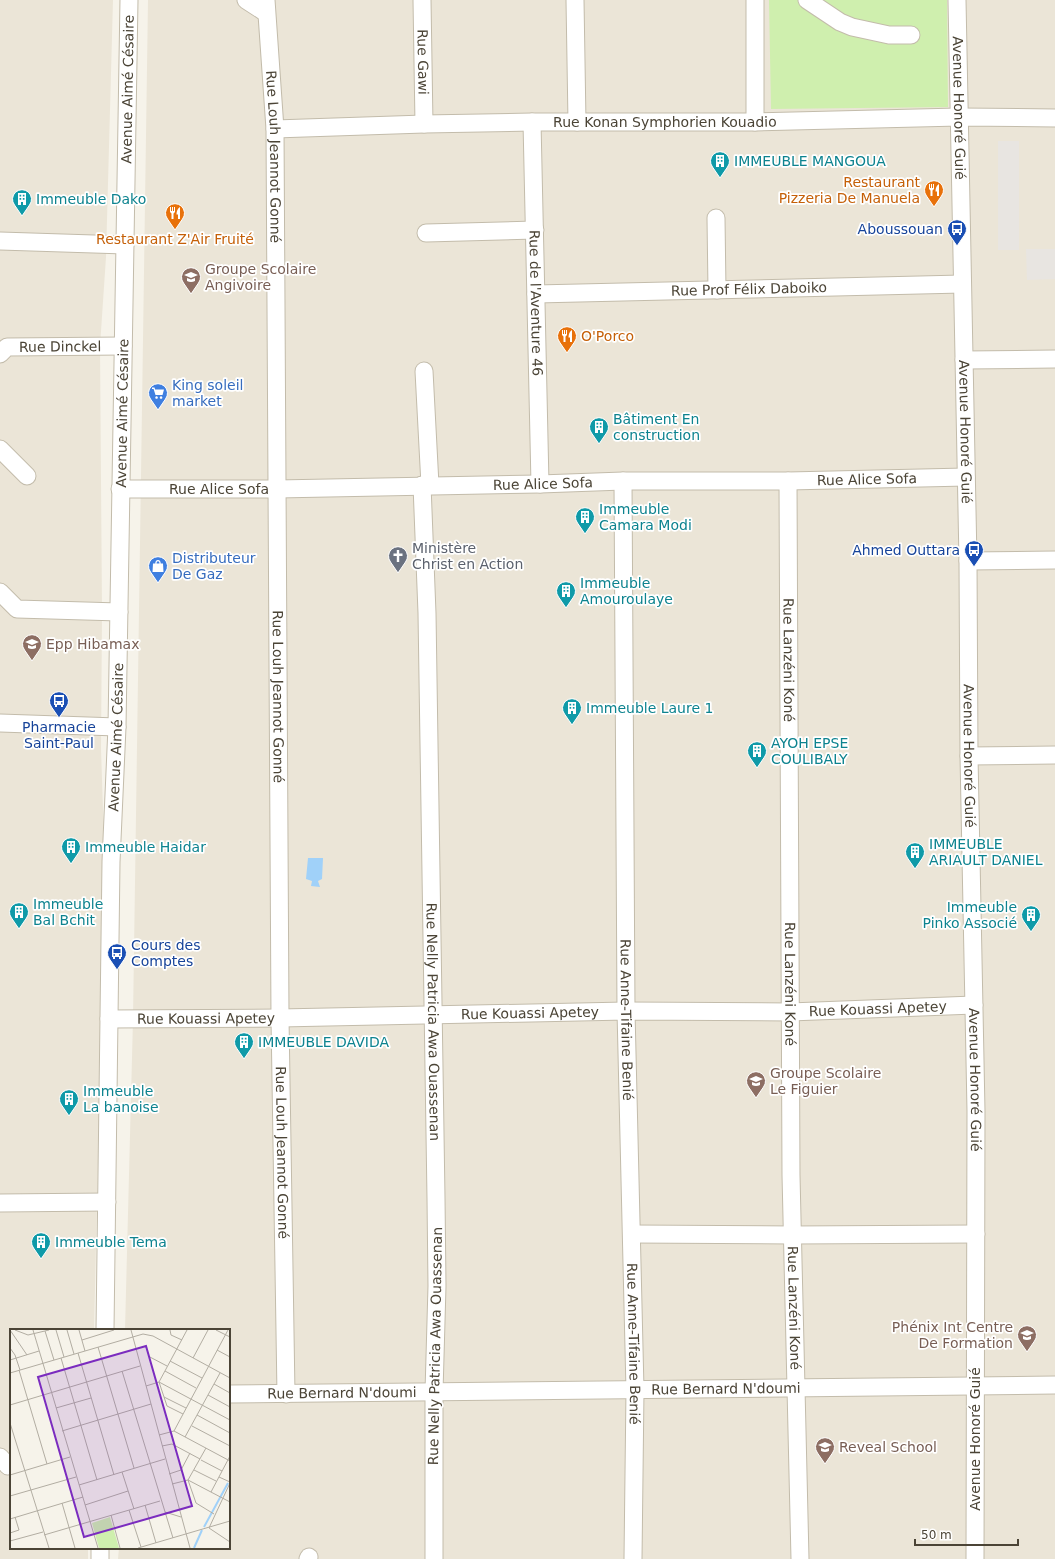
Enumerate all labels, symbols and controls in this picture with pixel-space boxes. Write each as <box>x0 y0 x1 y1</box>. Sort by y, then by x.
street label: Avenue Aimé Césaire <box>118 15 137 164</box>
street label: Rue Gawi <box>414 29 432 95</box>
street label: Avenue Honoré Guié <box>950 36 969 180</box>
street label: Rue Louh Jeannot Gonné <box>263 70 284 243</box>
street label: Rue Konan Symphorien Kouadio <box>553 113 777 130</box>
building icon: IMMEUBLE MANGOUA <box>709 150 731 178</box>
place label: IMMEUBLE MANGOUA <box>734 153 886 169</box>
place label: Restaurant Pizzeria De Manuela <box>779 174 920 206</box>
restaurant icon: Restaurant Pizzeria De Manuela <box>923 179 945 207</box>
building icon: Immeuble Dako <box>11 188 33 216</box>
place label: Immeuble Dako <box>36 191 146 207</box>
restaurant icon: Restaurant Z'Air Fruité <box>164 202 186 230</box>
bus stop icon: Aboussouan <box>946 218 968 246</box>
place label: Aboussouan <box>858 221 943 237</box>
street label: Rue de l'Aventure 46 <box>526 230 546 376</box>
place label: Restaurant Z'Air Fruité <box>96 231 254 247</box>
place label: Groupe Scolaire Angivoire <box>205 261 316 293</box>
school or university icon: Groupe Scolaire Angivoire <box>180 266 202 294</box>
street label: Rue Prof Félix Daboiko <box>671 279 827 299</box>
restaurant icon: O'Porco <box>556 325 578 353</box>
place label: O'Porco <box>581 328 634 344</box>
street label: Rue Dinckel <box>19 338 101 355</box>
street label: Avenue Aimé Césaire <box>113 339 131 488</box>
street label: Avenue Honoré Guié <box>956 360 975 504</box>
place label: King soleil market <box>172 377 243 409</box>
supermarket icon: King soleil market <box>147 382 169 410</box>
place label: Bâtiment En construction <box>613 411 700 443</box>
building icon: Bâtiment En construction <box>588 416 610 444</box>
street label: Rue Alice Sofa <box>817 470 917 488</box>
street label: Rue Alice Sofa <box>493 474 593 493</box>
street label: Rue Alice Sofa <box>169 481 269 497</box>
place label: Immeuble Camara Modi <box>599 501 692 533</box>
building icon: Immeuble Camara Modi <box>574 506 596 534</box>
bus stop icon: Ahmed Outtara <box>963 539 985 567</box>
place label: Ministère Christ en Action <box>412 540 523 572</box>
place label: Ahmed Outtara <box>852 542 960 558</box>
church icon: Ministère Christ en Action <box>387 545 409 573</box>
place label: Distributeur De Gaz <box>172 550 256 582</box>
shop icon: Distributeur De Gaz <box>147 555 169 583</box>
place label: Immeuble Amouroulaye <box>580 575 673 607</box>
building icon: Immeuble Amouroulaye <box>555 580 577 608</box>
street label: Rue Lanzéni Koné <box>781 598 797 722</box>
street label: Rue Louh Jeannot Gonné <box>270 610 287 783</box>
school or university icon: Epp Hibamax <box>21 633 43 661</box>
place label: Epp Hibamax <box>46 636 139 652</box>
street label: Avenue Aimé Césaire <box>105 663 126 812</box>
street label: Avenue Honoré Guié <box>961 684 978 828</box>
bus stop icon: Pharmacie Saint-Paul <box>48 690 70 718</box>
building icon: Immeuble Laure 1 <box>561 697 583 725</box>
place label: Immeuble Laure 1 <box>586 700 713 716</box>
place label: Pharmacie Saint-Paul <box>22 719 96 751</box>
place label: AYOH EPSE COULIBALY <box>771 735 848 767</box>
building icon: AYOH EPSE COULIBALY <box>746 740 768 768</box>
building icon: Immeuble Haidar <box>60 836 82 864</box>
place label: IMMEUBLE ARIAULT DANIEL <box>929 836 1043 868</box>
place label: Immeuble Haidar <box>85 839 206 855</box>
building icon: IMMEUBLE ARIAULT DANIEL <box>904 841 926 869</box>
place label: Immeuble Bal Bchit <box>33 896 103 928</box>
place label: Immeuble Pinko Associé <box>923 899 1017 931</box>
building icon: Immeuble Bal Bchit <box>8 901 30 929</box>
street label: Rue Nelly Patricia Awa Ouassenan <box>423 902 443 1141</box>
building icon: Immeuble Pinko Associé <box>1020 904 1042 932</box>
street label: Rue Lanzéni Koné <box>782 922 798 1046</box>
place label: Cours des Comptes <box>131 937 201 969</box>
street label: Rue Anne-Tifaine Benié <box>618 939 636 1101</box>
bus stop icon: Cours des Comptes <box>106 942 128 970</box>
street label: Rue Kouassi Apetey <box>809 998 947 1019</box>
street label: Rue Kouassi Apetey <box>461 1004 599 1022</box>
street label: Avenue Honoré Guié <box>966 1008 984 1152</box>
street label: Rue Kouassi Apetey <box>137 1010 275 1027</box>
building icon: IMMEUBLE DAVIDA <box>233 1031 255 1059</box>
place label: IMMEUBLE DAVIDA <box>258 1034 390 1050</box>
place label: Groupe Scolaire Le Figuier <box>770 1065 881 1097</box>
street label: Rue Louh Jeannot Gonné <box>273 1066 292 1239</box>
school or university icon: Groupe Scolaire Le Figuier <box>745 1070 767 1098</box>
place label: Immeuble La banoise <box>83 1083 159 1115</box>
building icon: Immeuble La banoise <box>58 1088 80 1116</box>
street label: Rue Nelly Patricia Awa Ouassenan <box>425 1227 445 1465</box>
building icon: Immeuble Tema <box>30 1231 52 1259</box>
place label: Immeuble Tema <box>55 1234 167 1250</box>
street label: Rue Lanzéni Koné <box>785 1246 804 1370</box>
street label: Rue Anne-Tifaine Benié <box>624 1263 643 1425</box>
place label: Phénix Int Centre De Formation <box>892 1319 1013 1351</box>
school or university icon: Phénix Int Centre De Formation <box>1016 1324 1038 1352</box>
inset map <box>10 1329 230 1549</box>
street label: Avenue Honoré Guié <box>967 1367 983 1511</box>
street label: Rue Bernard N'doumi <box>651 1380 801 1397</box>
street label: Rue Bernard N'doumi <box>267 1384 417 1402</box>
school or university icon: Reveal School <box>814 1436 836 1464</box>
place label: Reveal School <box>839 1439 937 1455</box>
scale bar <box>915 1521 1018 1547</box>
text: 50 m <box>921 1528 952 1542</box>

